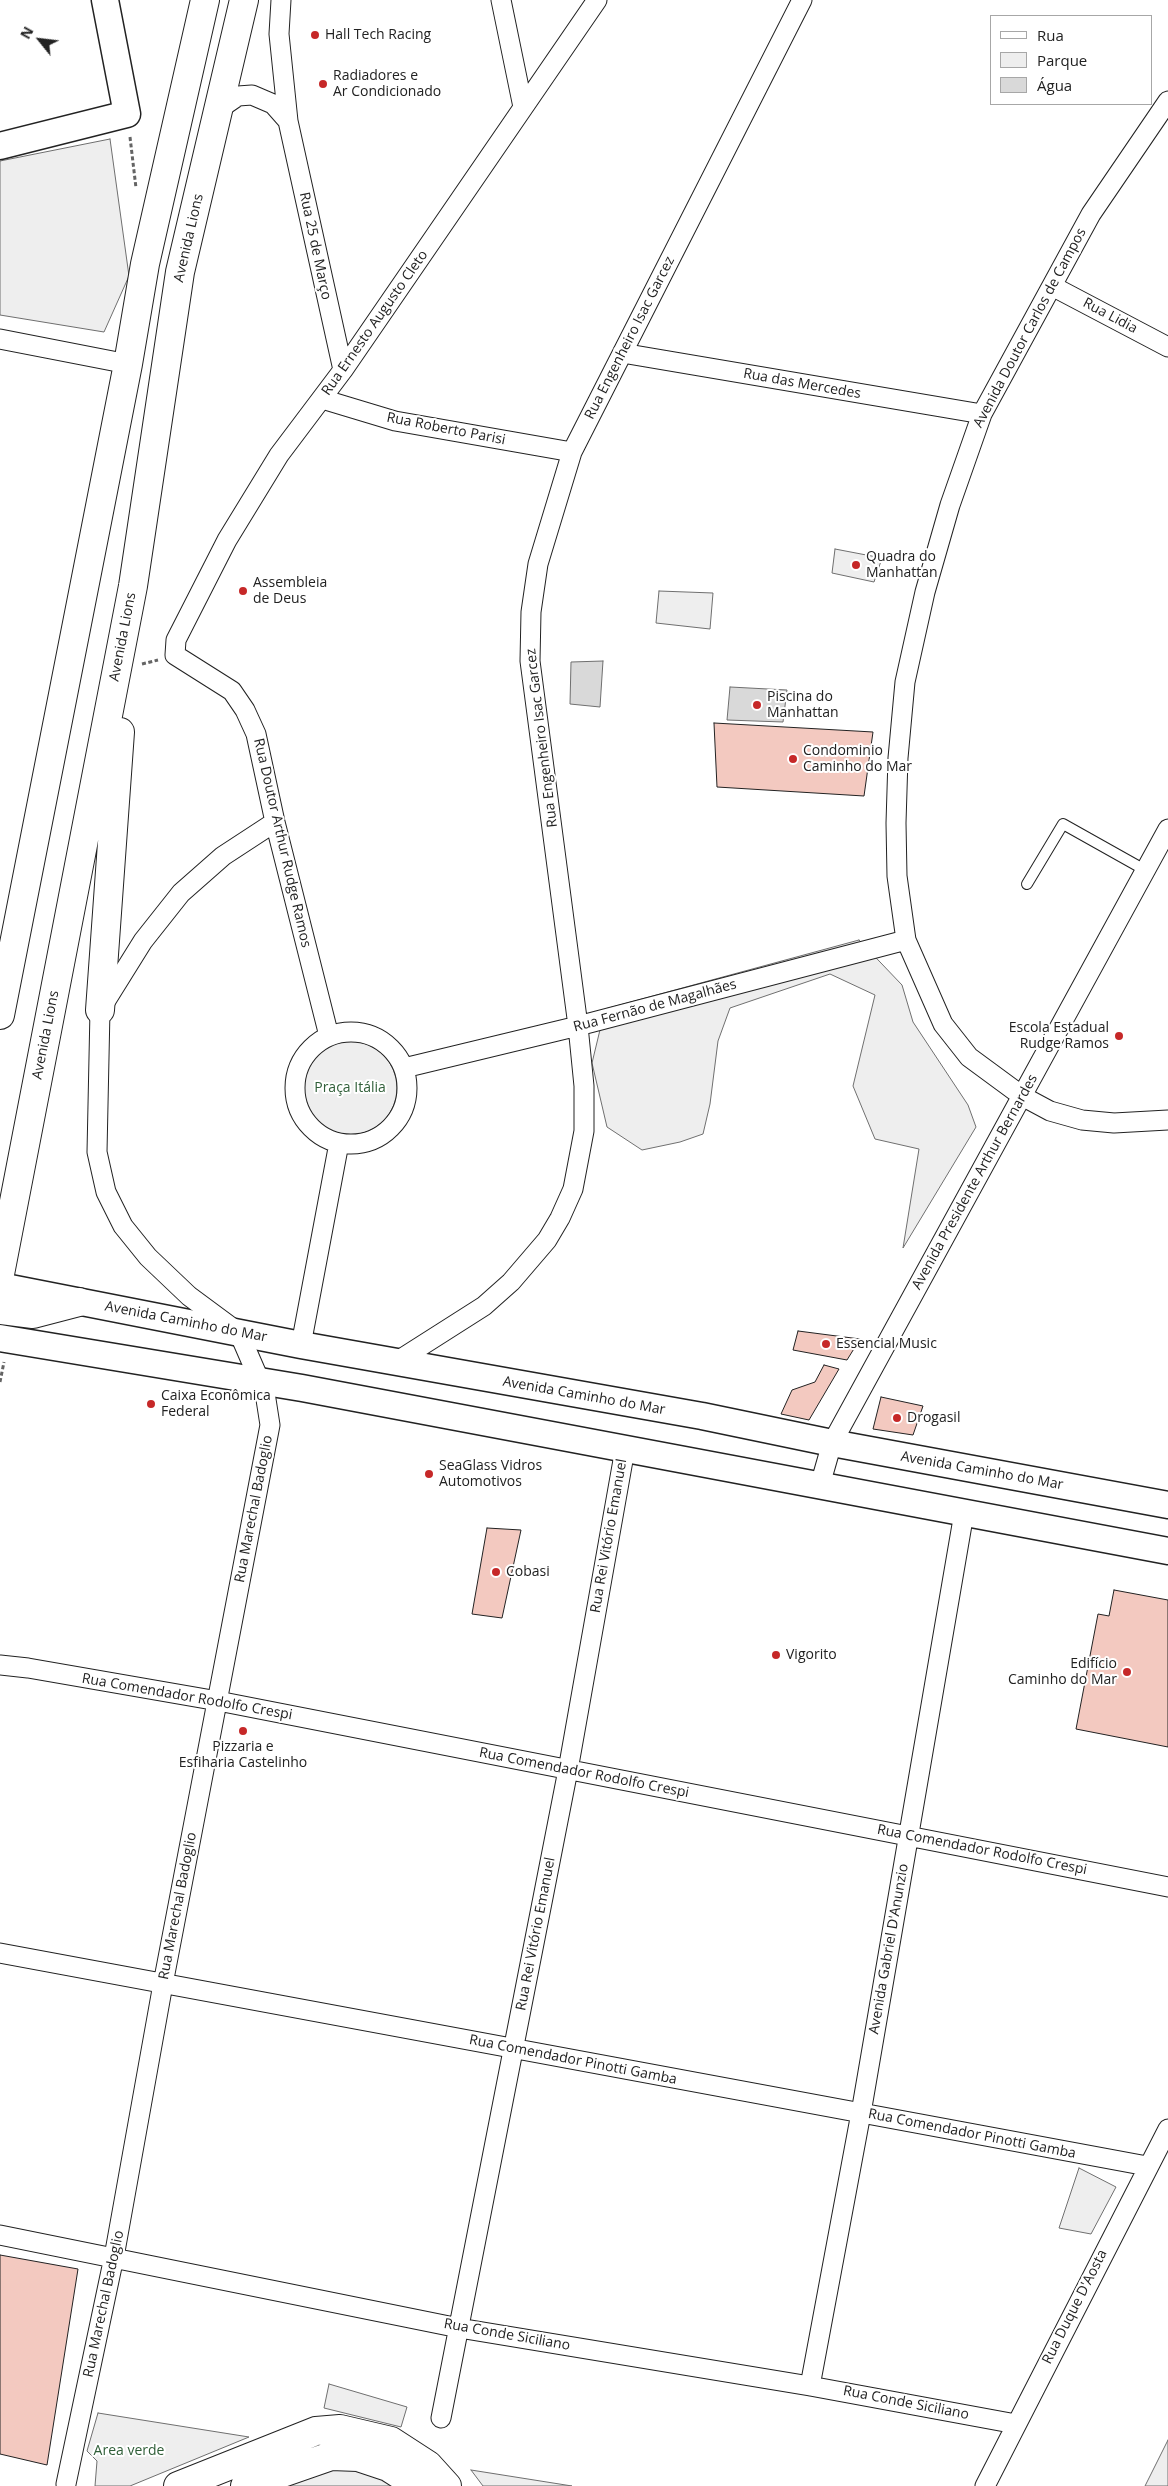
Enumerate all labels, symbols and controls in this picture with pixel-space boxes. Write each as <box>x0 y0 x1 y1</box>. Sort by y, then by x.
north arrow <box>15 15 65 65</box>
legend <box>990 15 1153 105</box>
text: N <box>15 23 38 42</box>
text: Rua <box>1037 25 1064 45</box>
place label: Hall Tech Racing <box>325 27 431 43</box>
marker: Hall Tech Racing <box>309 29 321 41</box>
text: Parque <box>1037 50 1087 70</box>
place label: Radiadores e Ar Condicionado <box>333 68 441 100</box>
text: Água <box>1037 75 1072 95</box>
marker: Radiadores e Ar Condicionado <box>317 78 329 90</box>
street label: Rua 25 de Março <box>295 191 335 301</box>
street label: Avenida Lions <box>171 192 207 284</box>
street label: Avenida Doutor Carlos de Campos <box>970 225 1090 431</box>
street label: Rua Ernesto Augusto Cleto <box>318 247 432 399</box>
street label: Rua Engenheiro Isac Garcez <box>582 254 678 422</box>
street label: Rua Lidia <box>1080 295 1140 337</box>
street label: Rua das Mercedes <box>742 365 862 403</box>
street label: Rua Roberto Parisi <box>385 409 507 449</box>
place label: Quadra do Manhattan <box>866 549 938 582</box>
marker: Quadra do Manhattan <box>850 559 862 571</box>
place label: Assembleia de Deus <box>253 575 327 608</box>
marker: Assembleia de Deus <box>237 585 249 597</box>
street label: Avenida Lions <box>106 591 140 683</box>
street label: Rua Engenheiro Isac Garcez <box>523 647 561 829</box>
place label: Piscina do Manhattan <box>767 689 839 722</box>
marker: Piscina do Manhattan <box>751 699 763 711</box>
street label: Rua Doutor Arthur Rudge Ramos <box>250 737 314 949</box>
place label: Condominio Caminho do Mar <box>803 743 912 776</box>
marker: Condominio Caminho do Mar <box>787 753 799 765</box>
street label: Rua Fernão de Magalhães <box>572 976 738 1036</box>
street label: Avenida Lions <box>29 989 63 1081</box>
place label: Escola Estadual Rudge Ramos <box>1009 1020 1109 1052</box>
marker: Escola Estadual Rudge Ramos <box>1113 1030 1125 1042</box>
street label: Avenida Presidente Arthur Bernardes <box>909 1071 1041 1293</box>
park label: Praça Itália <box>314 1080 386 1096</box>
street label: Avenida Caminho do Mar <box>103 1298 269 1346</box>
place label: Essencial Music <box>836 1336 937 1352</box>
marker: Essencial Music <box>820 1338 832 1350</box>
street label: Avenida Caminho do Mar <box>501 1373 667 1419</box>
place label: Caixa Econômica Federal <box>161 1388 271 1420</box>
marker: Caixa Econômica Federal <box>145 1398 157 1410</box>
place label: Drogasil <box>907 1410 960 1426</box>
marker: Drogasil <box>891 1412 903 1424</box>
street label: Rua Marechal Badoglio <box>231 1434 277 1584</box>
street label: Avenida Caminho do Mar <box>899 1448 1065 1494</box>
place label: SeaGlass Vidros Automotivos <box>439 1458 542 1490</box>
street label: Rua Rei Vitório Emanuel <box>587 1458 631 1614</box>
marker: SeaGlass Vidros Automotivos <box>423 1468 435 1480</box>
place label: Cobasi <box>506 1564 550 1580</box>
marker: Cobasi <box>490 1566 502 1578</box>
place label: Vigorito <box>786 1647 837 1663</box>
marker: Vigorito <box>770 1649 782 1661</box>
place label: Edifício Caminho do Mar <box>1008 1656 1117 1688</box>
marker: Edifício Caminho do Mar <box>1121 1666 1133 1678</box>
street label: Rua Comendador Rodolfo Crespi <box>80 1670 294 1724</box>
marker: Pizzaria e Esfiharia Castelinho <box>237 1725 249 1737</box>
place label: Pizzaria e Esfiharia Castelinho <box>179 1739 307 1771</box>
street label: Rua Comendador Rodolfo Crespi <box>478 1744 690 1802</box>
street label: Rua Comendador Rodolfo Crespi <box>876 1821 1088 1879</box>
street label: Rua Marechal Badoglio <box>155 1831 201 1981</box>
street label: Rua Rei Vitório Emanuel <box>513 1856 559 2012</box>
street label: Avenida Gabriel D'Anunzio <box>866 1862 912 2036</box>
street label: Rua Comendador Pinotti Gamba <box>468 2032 678 2088</box>
street label: Rua Comendador Pinotti Gamba <box>867 2106 1077 2162</box>
street label: Rua Marechal Badoglio <box>80 2229 128 2379</box>
street label: Rua Duque D'Aosta <box>1039 2247 1111 2367</box>
street label: Rua Conde Siciliano <box>443 2316 571 2354</box>
street label: Rua Conde Siciliano <box>842 2383 970 2423</box>
park label: Area verde <box>94 2443 164 2459</box>

